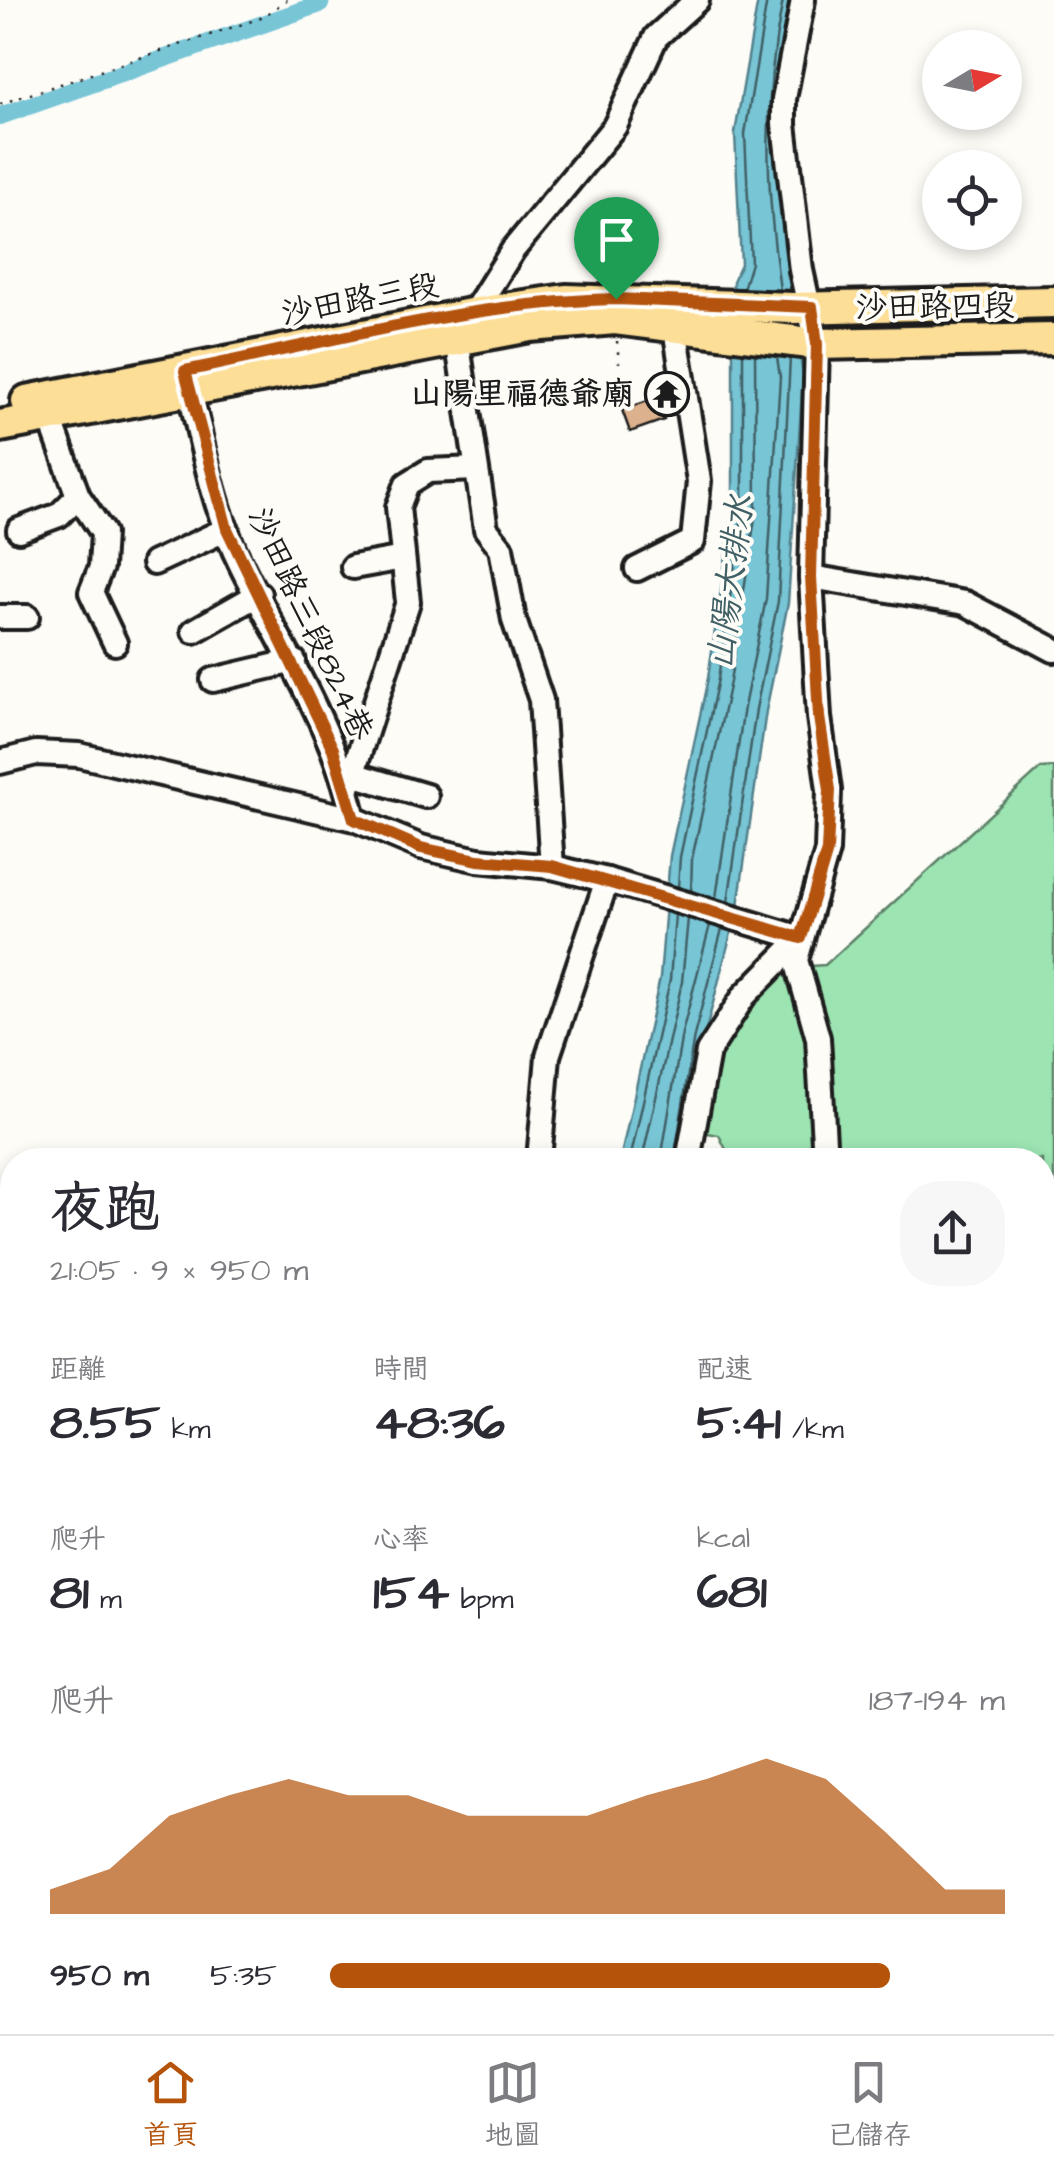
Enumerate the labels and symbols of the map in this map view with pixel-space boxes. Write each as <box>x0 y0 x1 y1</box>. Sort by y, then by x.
north arrow <box>922 30 1022 130</box>
pin <box>574 197 659 300</box>
street label: 沙田路三段 <box>277 263 443 337</box>
street label: 沙田路四段 <box>855 283 1015 331</box>
temple icon: 山陽里福德爺廟 <box>644 371 690 417</box>
place label: 山陽里福德爺廟 <box>410 372 634 417</box>
water label: 山陽大排水 <box>696 491 766 672</box>
street label: 沙田路三段824巷 <box>236 500 384 748</box>

